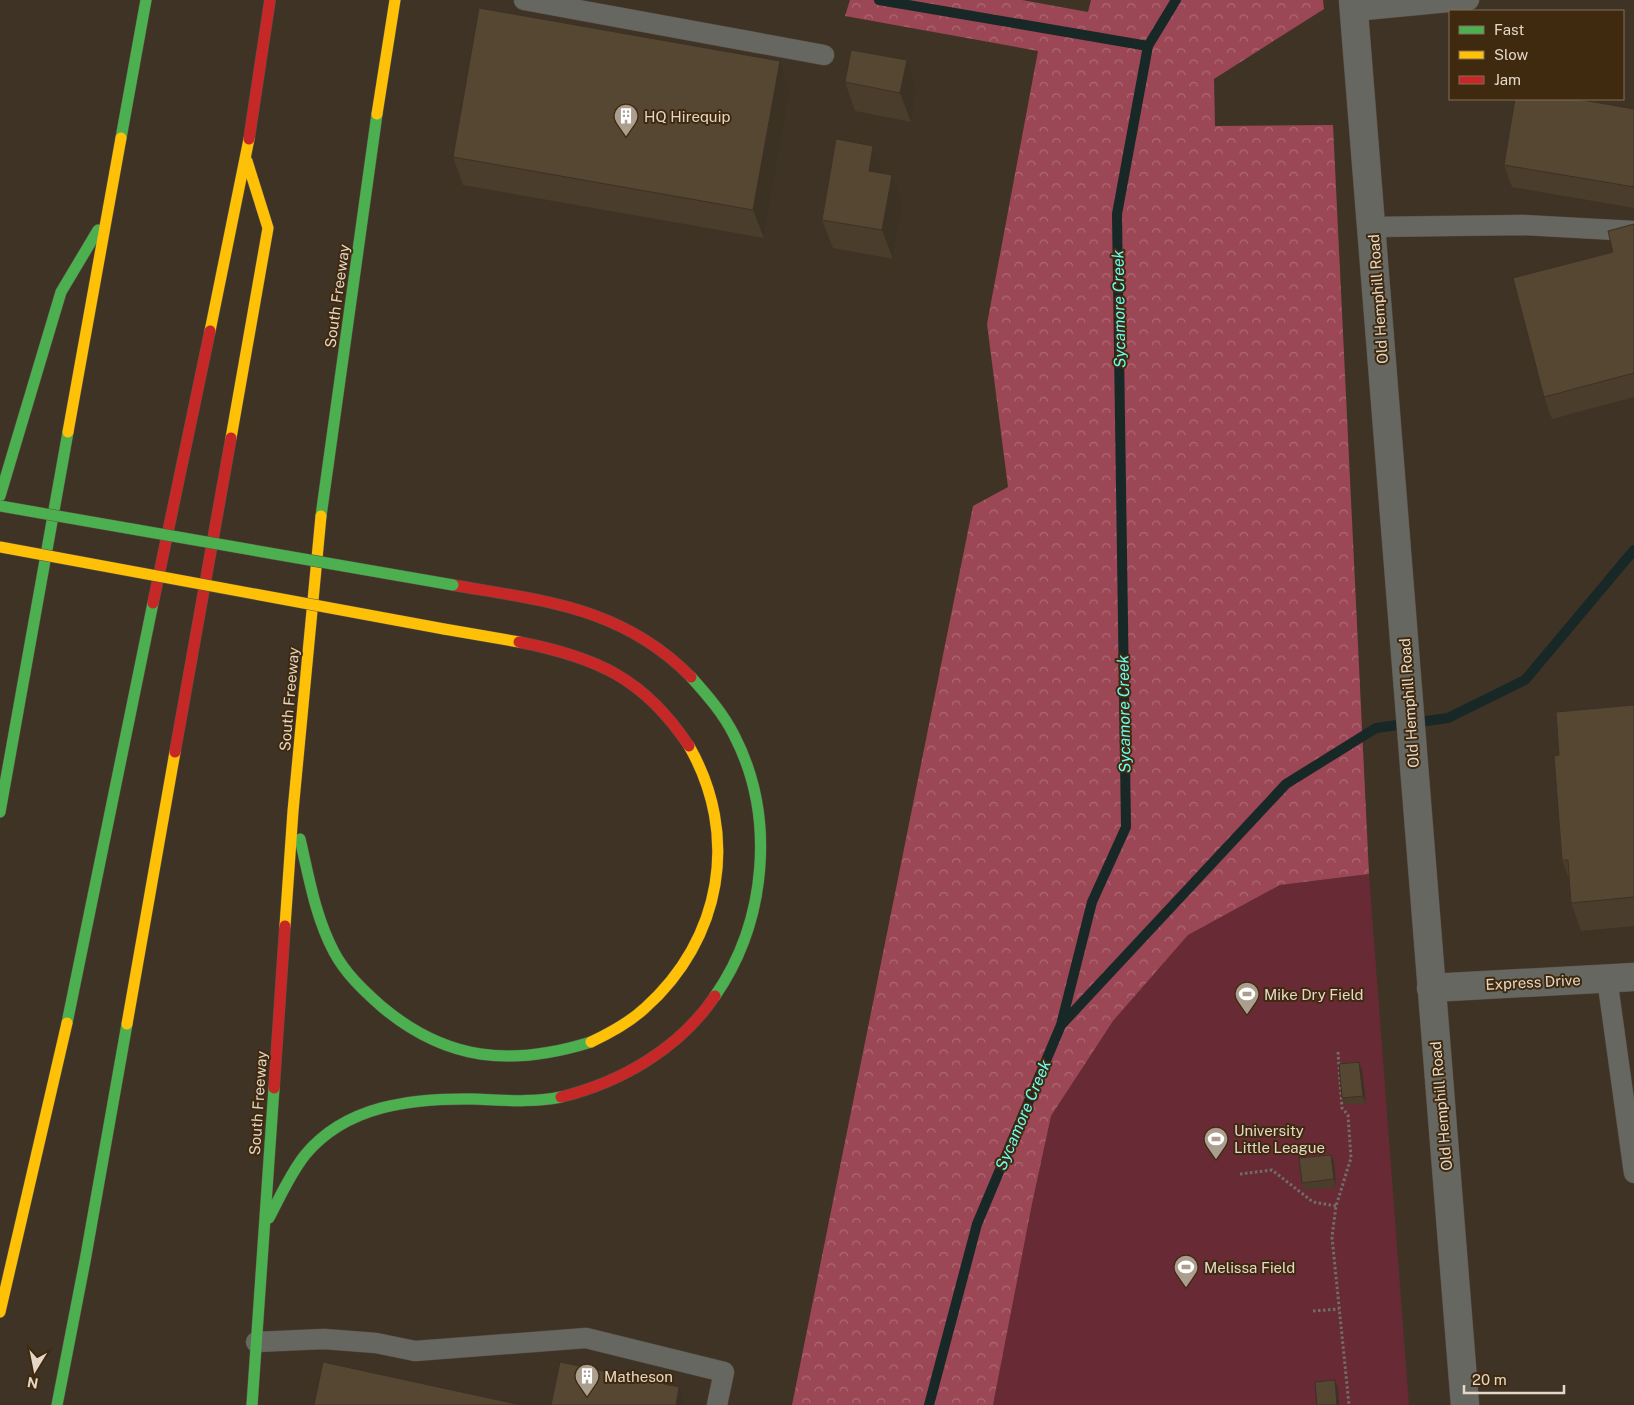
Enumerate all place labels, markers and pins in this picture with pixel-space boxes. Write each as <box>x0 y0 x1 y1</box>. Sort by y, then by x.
building icon: HQ Hirequip <box>613 103 639 137</box>
place label: HQ Hirequip <box>644 108 730 125</box>
sports icon: Mike Dry Field <box>1234 981 1260 1015</box>
place label: Mike Dry Field <box>1264 986 1364 1003</box>
place label: University Little League <box>1234 1122 1325 1156</box>
sports icon: University Little League <box>1203 1126 1229 1160</box>
sports icon: Melissa Field <box>1173 1254 1199 1288</box>
place label: Melissa Field <box>1204 1259 1295 1276</box>
building icon: Matheson <box>574 1363 600 1397</box>
place label: Matheson <box>604 1368 673 1385</box>

